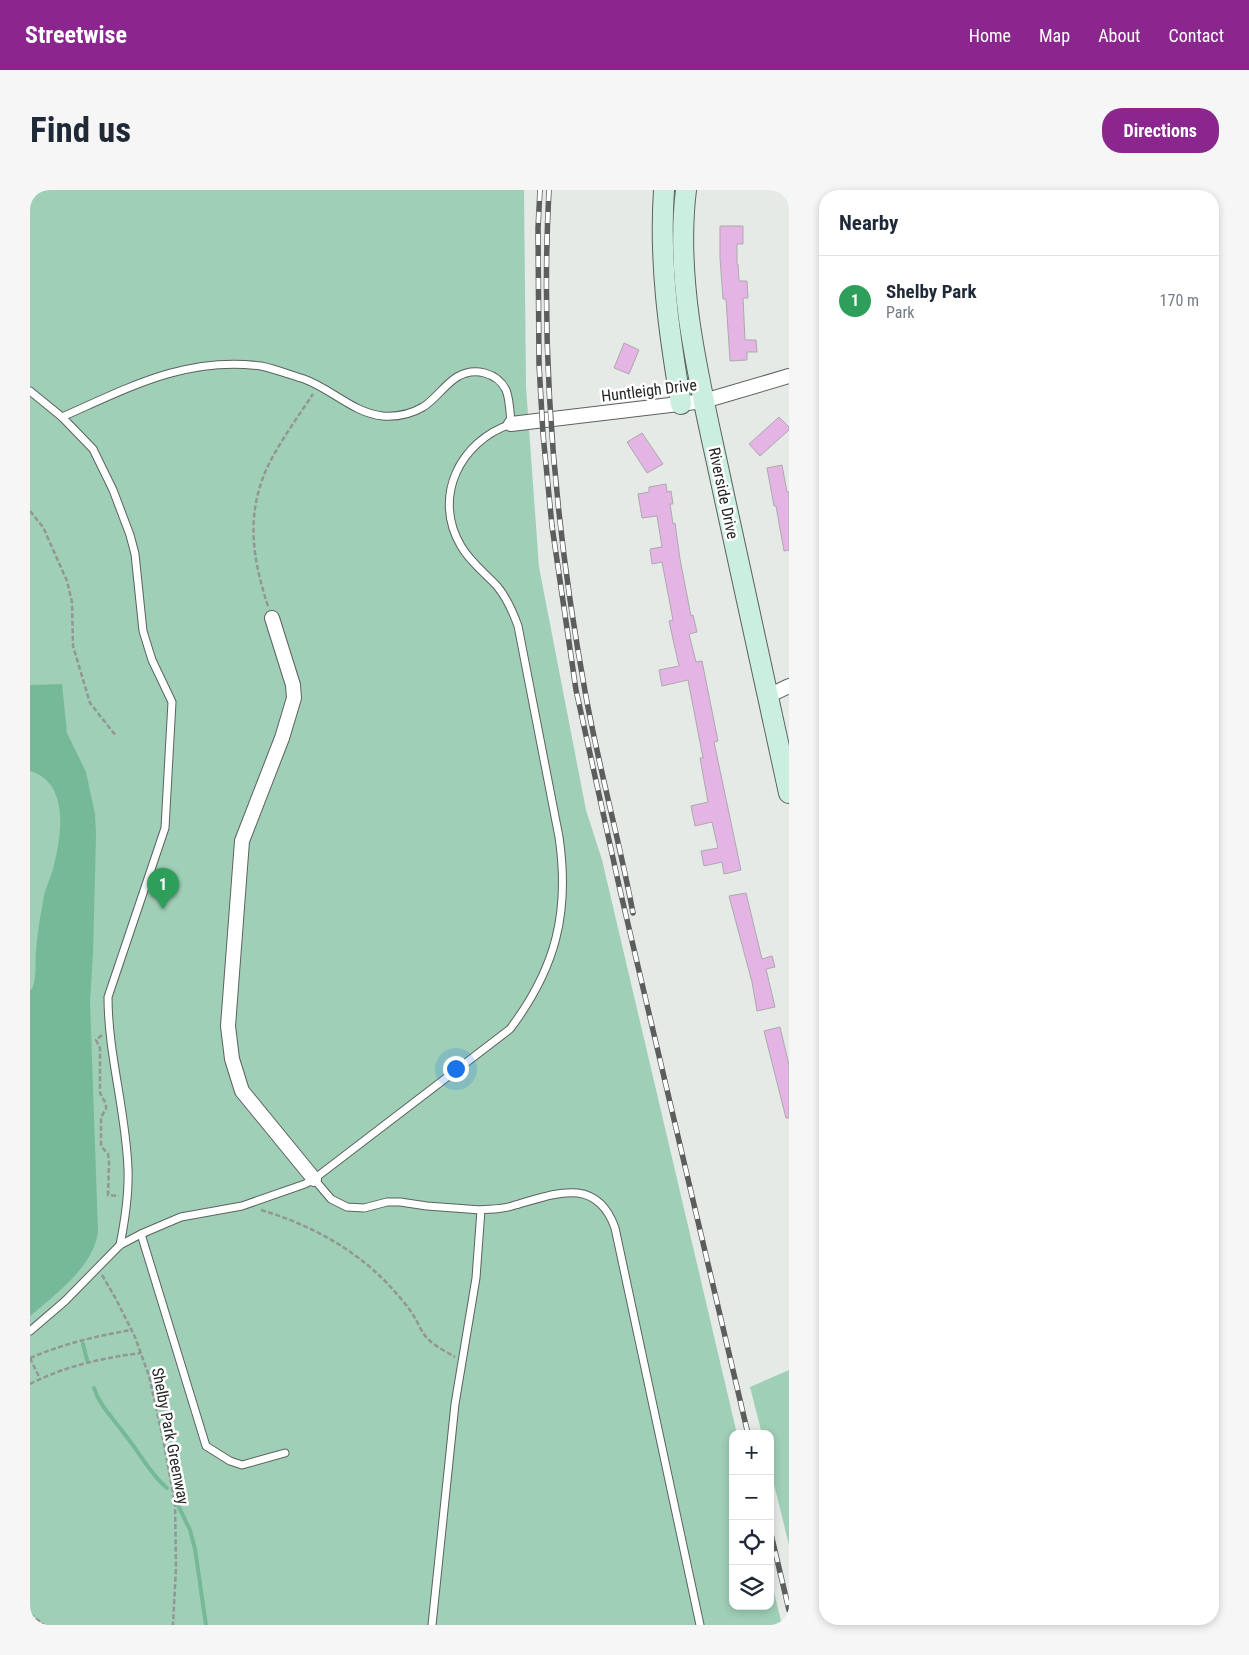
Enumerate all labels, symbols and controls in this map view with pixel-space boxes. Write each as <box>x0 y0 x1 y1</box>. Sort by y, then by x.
text: Streetwise <box>25 21 127 49</box>
text: Home <box>969 25 1011 46</box>
text: Map <box>1039 25 1070 46</box>
text: About <box>1098 25 1140 46</box>
text: Contact <box>1168 25 1224 46</box>
button: Directions <box>1102 108 1219 153</box>
text: Find us <box>30 110 131 151</box>
text: Nearby <box>839 211 898 235</box>
text: Shelby Park <box>886 280 977 303</box>
text: 1 <box>851 291 859 310</box>
text: 170 m <box>1160 291 1199 310</box>
text: Park <box>886 303 915 322</box>
street label: Huntleigh Drive <box>600 375 698 406</box>
street label: Riverside Drive <box>705 446 743 541</box>
pin: 1 <box>147 868 179 909</box>
your location <box>443 1056 469 1082</box>
street label: Shelby Park Greenway <box>148 1366 193 1506</box>
map controls <box>729 1430 774 1610</box>
button: + <box>729 1430 774 1475</box>
button: − <box>729 1475 774 1520</box>
button: locate <box>729 1520 774 1565</box>
button: layers <box>729 1565 774 1610</box>

